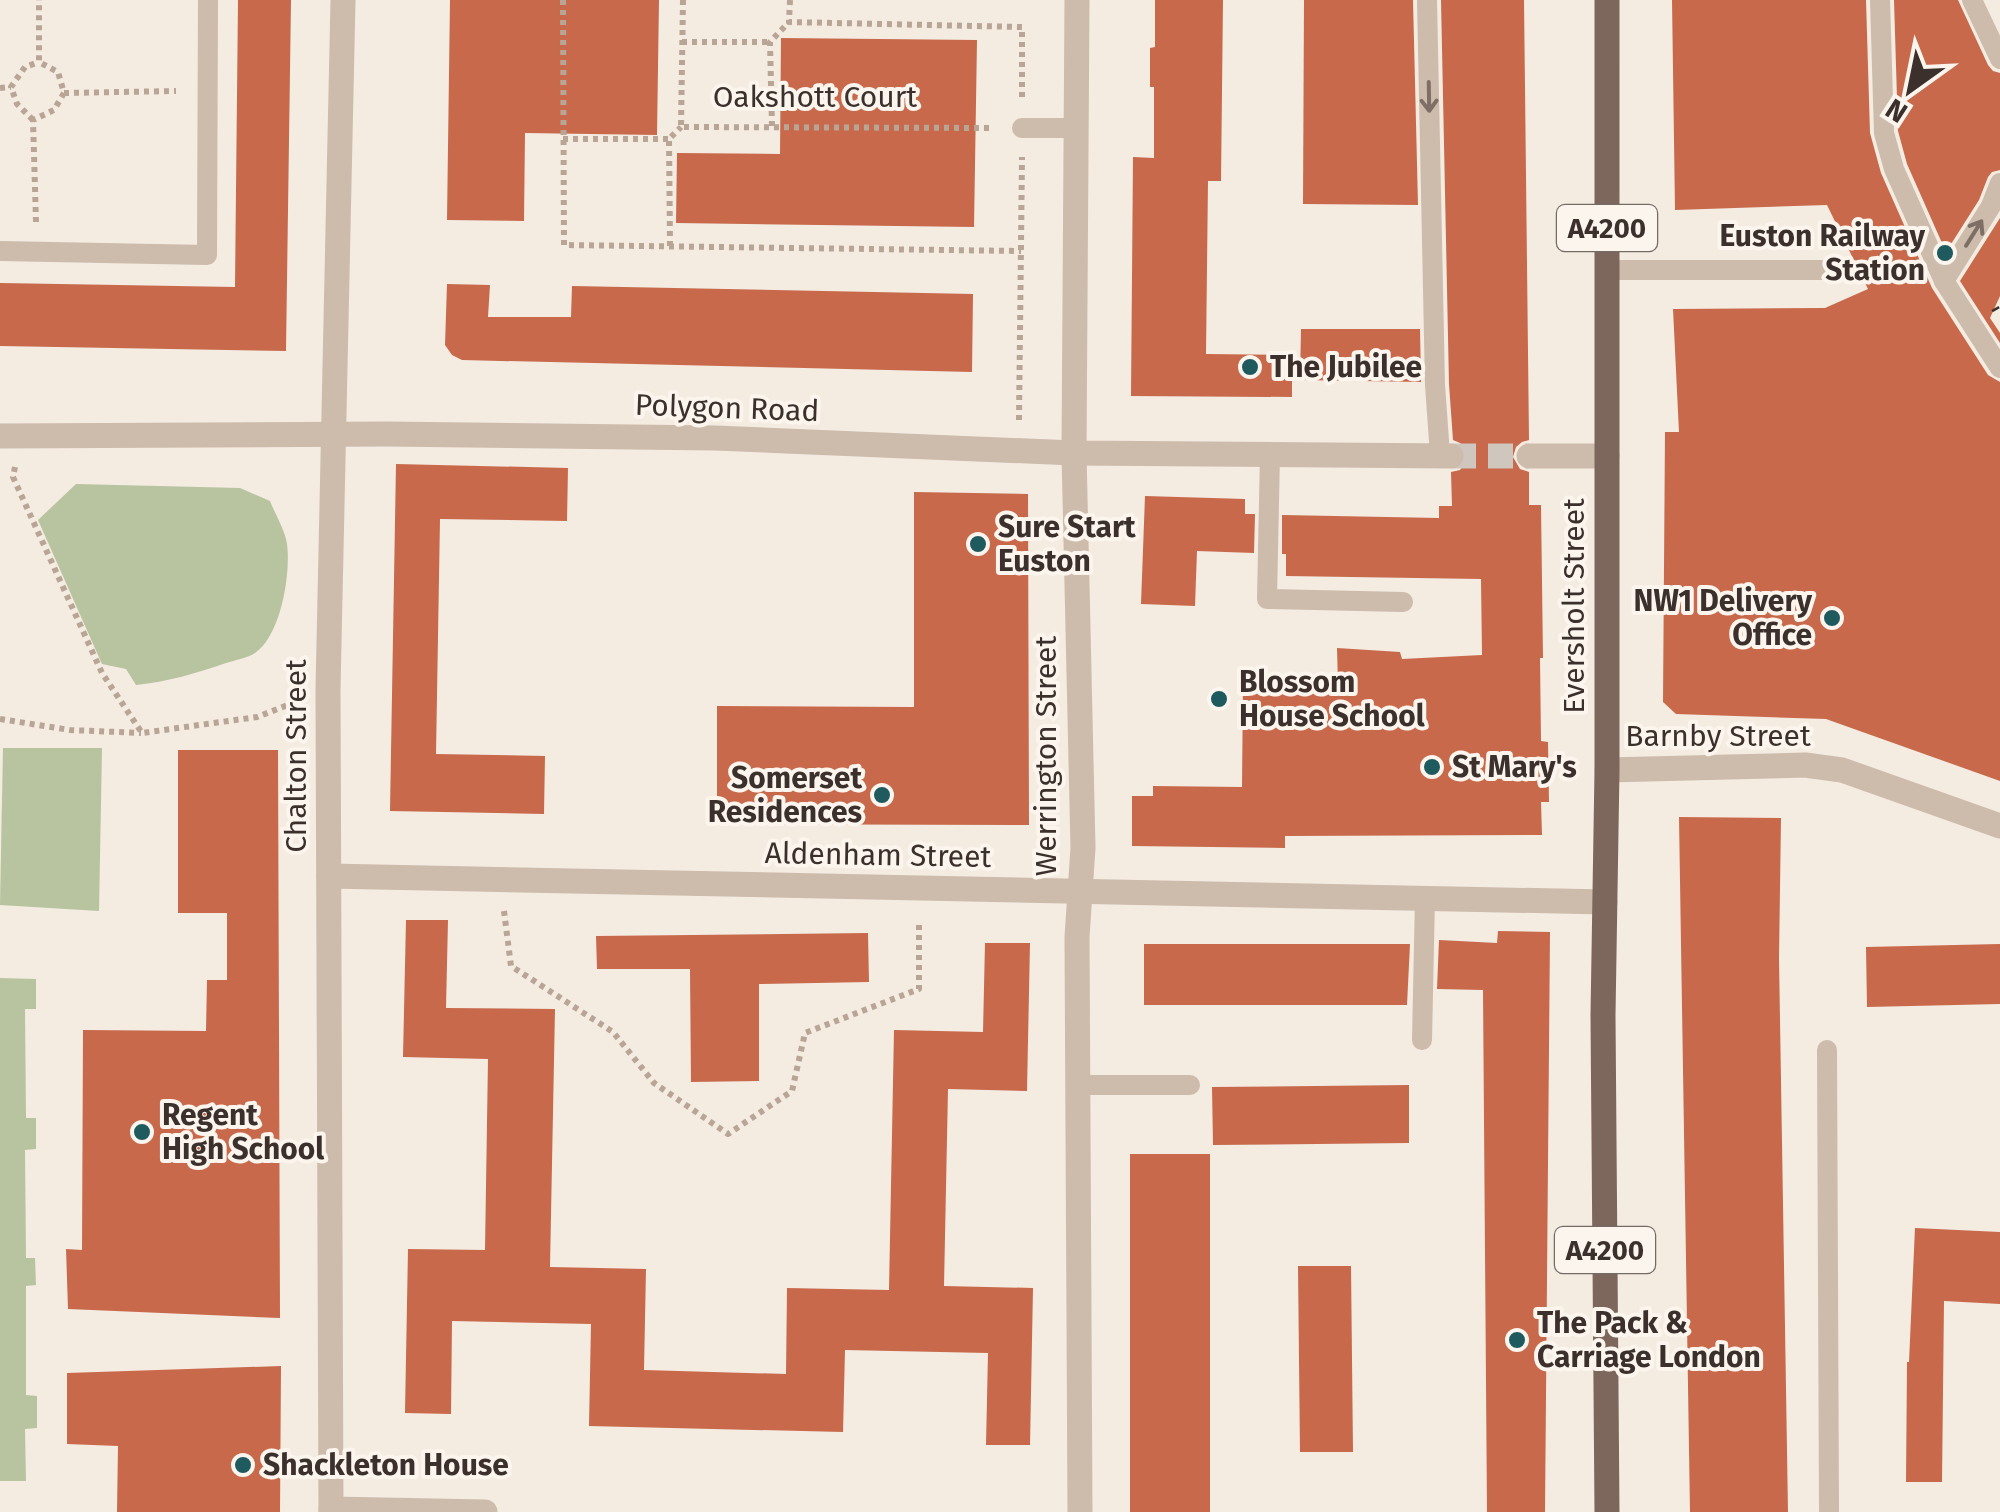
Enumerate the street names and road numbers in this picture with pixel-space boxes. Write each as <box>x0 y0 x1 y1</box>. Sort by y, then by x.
street label: Oakshott Court <box>713 79 917 115</box>
road number: A4200 <box>1557 205 1657 251</box>
street label: Polygon Road <box>634 387 820 429</box>
street label: Eversholt Street <box>1556 498 1592 714</box>
street label: Werrington Street <box>1028 636 1064 876</box>
street label: Chalton Street <box>278 659 314 853</box>
street label: Barnby Street <box>1625 718 1811 754</box>
street label: Aldenham Street <box>764 835 992 875</box>
road number: A4200 <box>1555 1227 1655 1273</box>

